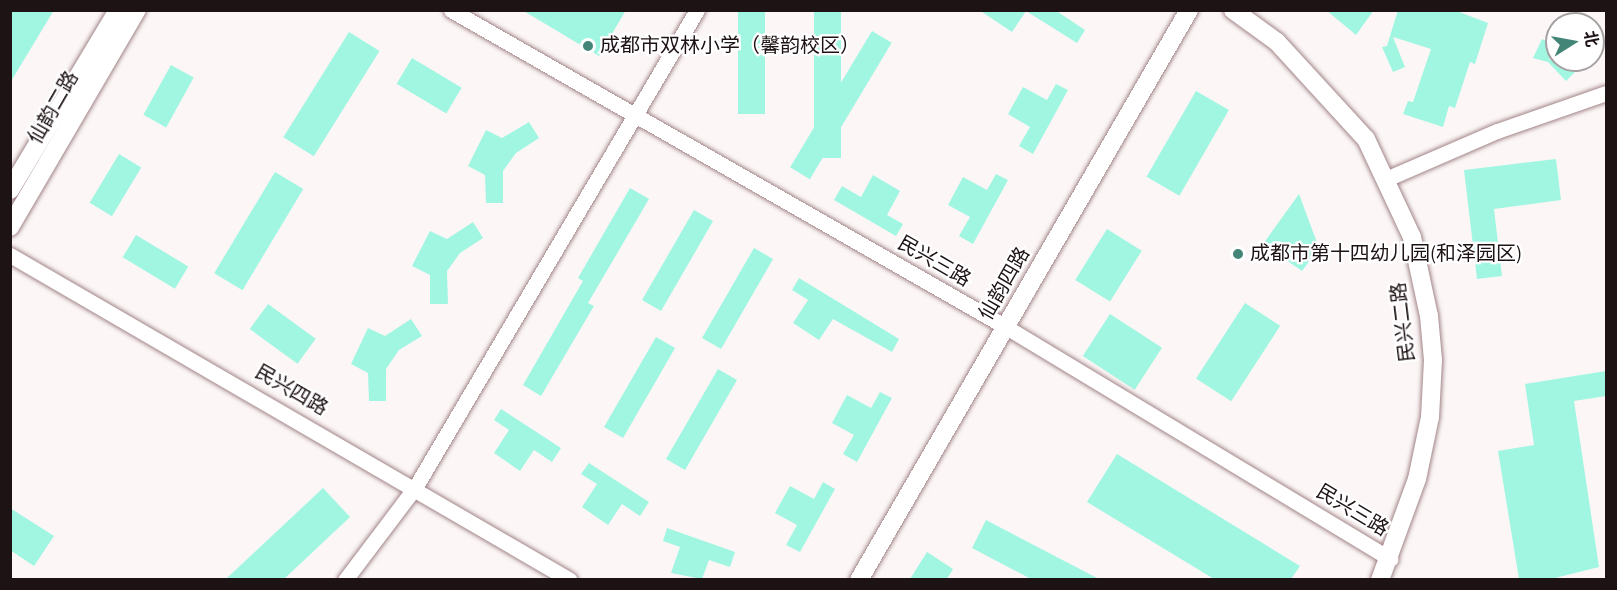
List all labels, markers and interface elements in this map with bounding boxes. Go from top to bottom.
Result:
north arrow [1545,12,1605,72]
text: 北 [1578,29,1603,49]
place label: 成都市双林小学（馨韵校区） [600,34,860,58]
marker: 成都市双林小学（馨韵校区） [581,39,595,53]
street label: 仙韵二路 [24,67,84,149]
street label: 民兴三路 [893,232,975,292]
place label: 成都市第十四幼儿园(和泽园区) [1250,242,1522,266]
street label: 仙韵四路 [975,243,1035,325]
marker: 成都市第十四幼儿园(和泽园区) [1231,247,1245,261]
street label: 民兴二路 [1387,281,1421,363]
street label: 民兴四路 [250,361,332,421]
street label: 民兴三路 [1312,480,1392,542]

